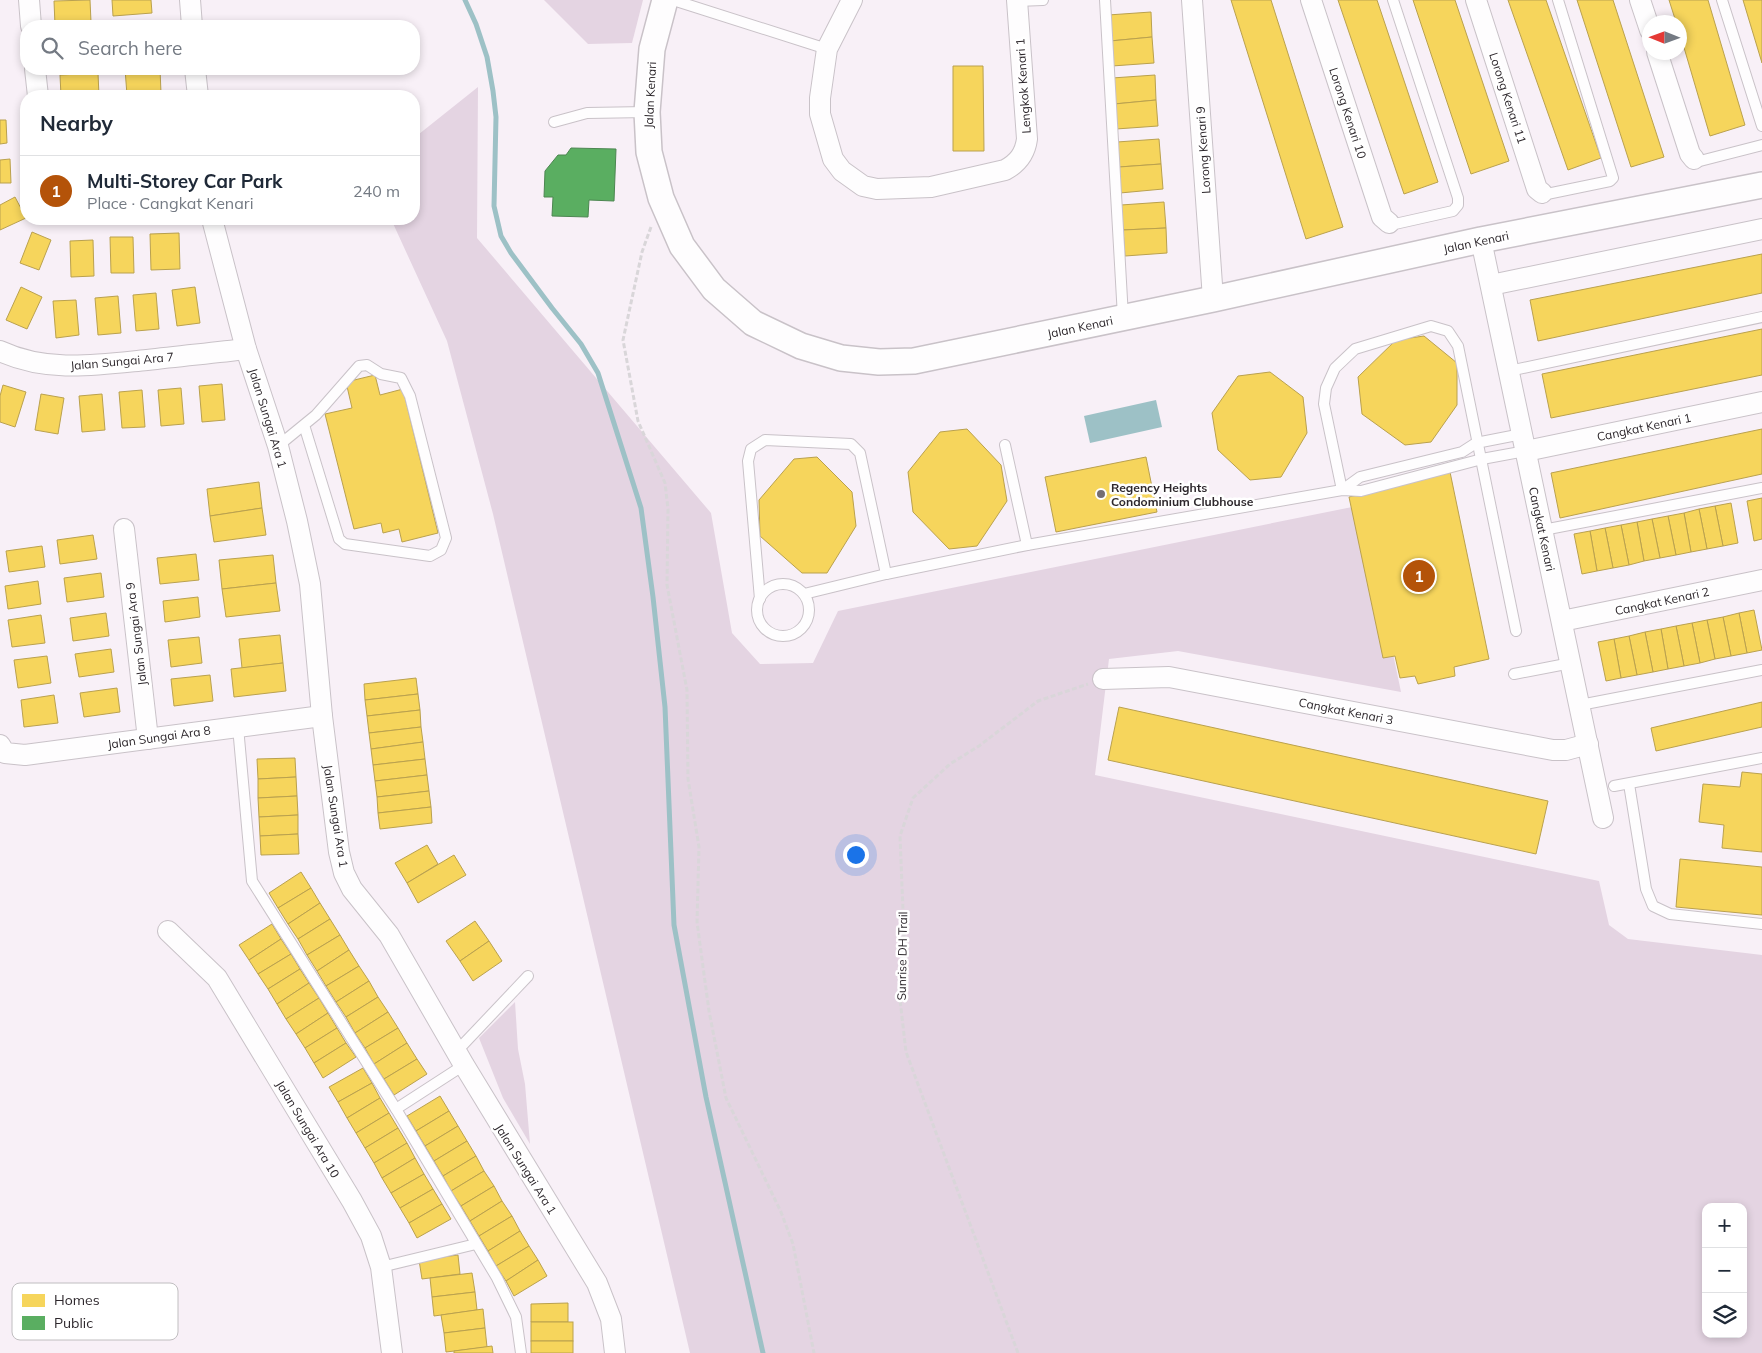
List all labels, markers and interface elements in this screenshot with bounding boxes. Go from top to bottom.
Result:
north arrow [1642,15,1687,60]
search box [20,20,420,75]
icon: search [38,34,66,62]
text: Search here [78,36,182,60]
street label: Lengkok Kenari 1 [1012,38,1034,134]
street label: Lorong Kenari 11 [1486,51,1530,145]
street label: Jalan Kenari [641,61,659,129]
street label: Lorong Kenari 10 [1326,66,1370,160]
street label: Lorong Kenari 9 [1192,106,1214,194]
text: Nearby [40,110,113,136]
text: Multi-Storey Car Park [87,169,283,193]
text: 1 [51,181,61,201]
text: 240 m [353,181,400,201]
text: Place · Cangkat Kenari [87,193,253,213]
street label: Jalan Kenari [1442,228,1510,256]
street label: Jalan Kenari [1046,313,1114,341]
street label: Jalan Sungai Ara 7 [70,349,174,373]
street label: Jalan Sungai Ara 1 [246,366,290,470]
street label: Cangkat Kenari 1 [1596,410,1692,444]
place label: Regency Heights Condominium Clubhouse [1111,480,1254,509]
street label: Cangkat Kenari [1526,486,1558,573]
marker: Regency Heights Condominium Clubhouse [1095,488,1107,500]
pin: 1 [1403,557,1435,595]
street label: Jalan Sungai Ara 9 [122,582,150,686]
street label: Cangkat Kenari 2 [1614,584,1710,618]
street label: Cangkat Kenari 3 [1297,694,1395,728]
street label: Jalan Sungai Ara 8 [107,722,211,752]
street label: Jalan Sungai Ara 1 [320,764,352,868]
your location [843,842,869,868]
street label: Sunrise DH Trail [894,911,910,1001]
street label: Jalan Sungai Ara 10 [273,1078,343,1180]
street label: Jalan Sungai Ara 1 [492,1121,560,1217]
map controls [1702,1203,1747,1338]
button: + [1702,1203,1747,1248]
button: − [1702,1248,1747,1293]
legend [12,1283,178,1340]
text: Homes [54,1291,100,1309]
button: layers [1702,1293,1747,1338]
text: Public [54,1314,93,1332]

